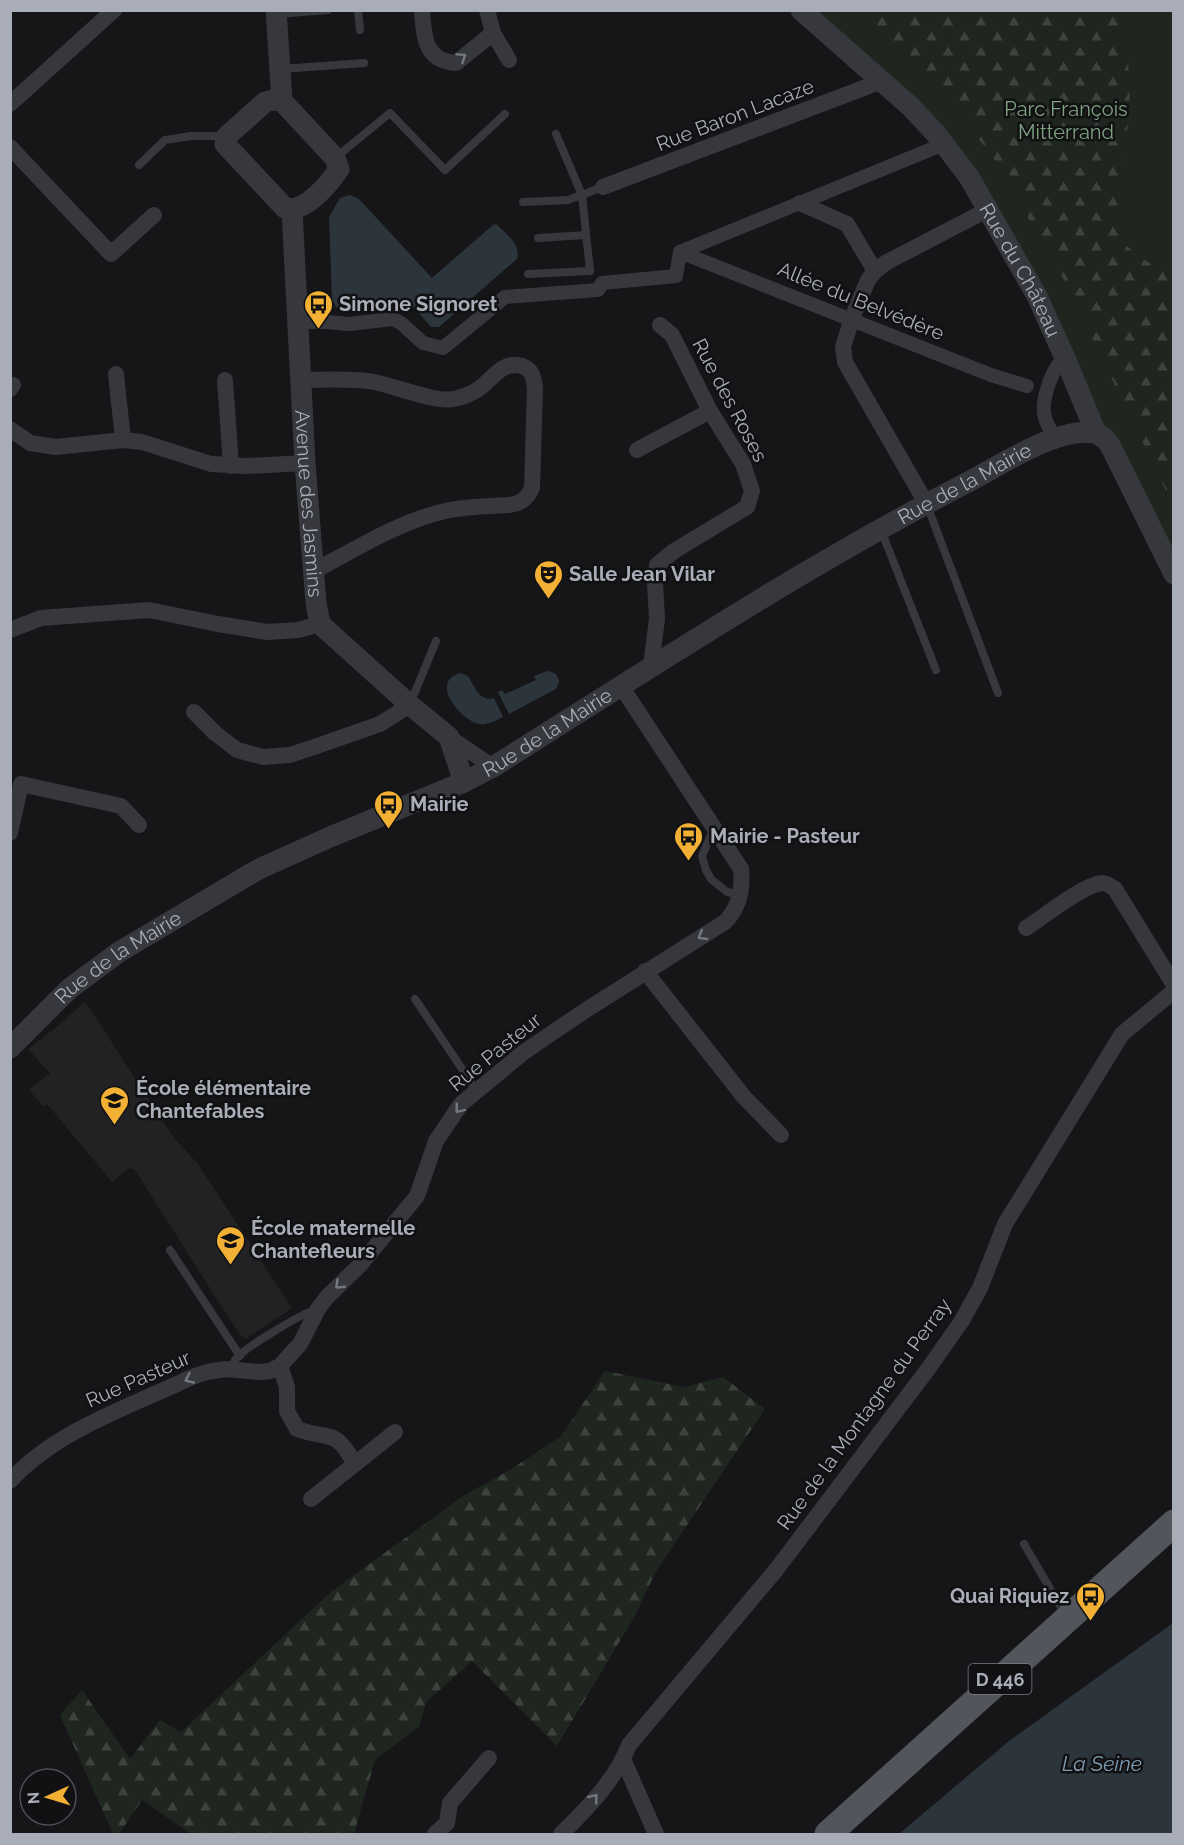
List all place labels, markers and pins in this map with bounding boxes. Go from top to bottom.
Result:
bus stop icon: Simone Signoret [302,288,334,330]
place label: Simone Signoret [339,292,498,316]
theatre icon: Salle Jean Vilar [532,558,564,600]
place label: Salle Jean Vilar [569,562,715,586]
bus stop icon: Mairie [373,788,405,830]
place label: Mairie [410,792,469,816]
bus stop icon: Mairie - Pasteur [673,820,705,862]
place label: Mairie - Pasteur [710,824,860,848]
place label: École élémentaire Chantefables [136,1076,311,1123]
school or university icon: École élémentaire Chantefables [99,1084,131,1126]
place label: École maternelle Chantefleurs [251,1216,415,1263]
school or university icon: École maternelle Chantefleurs [214,1224,246,1266]
bus stop icon: Quai Riquiez [1074,1580,1106,1622]
place label: Quai Riquiez [950,1584,1069,1608]

